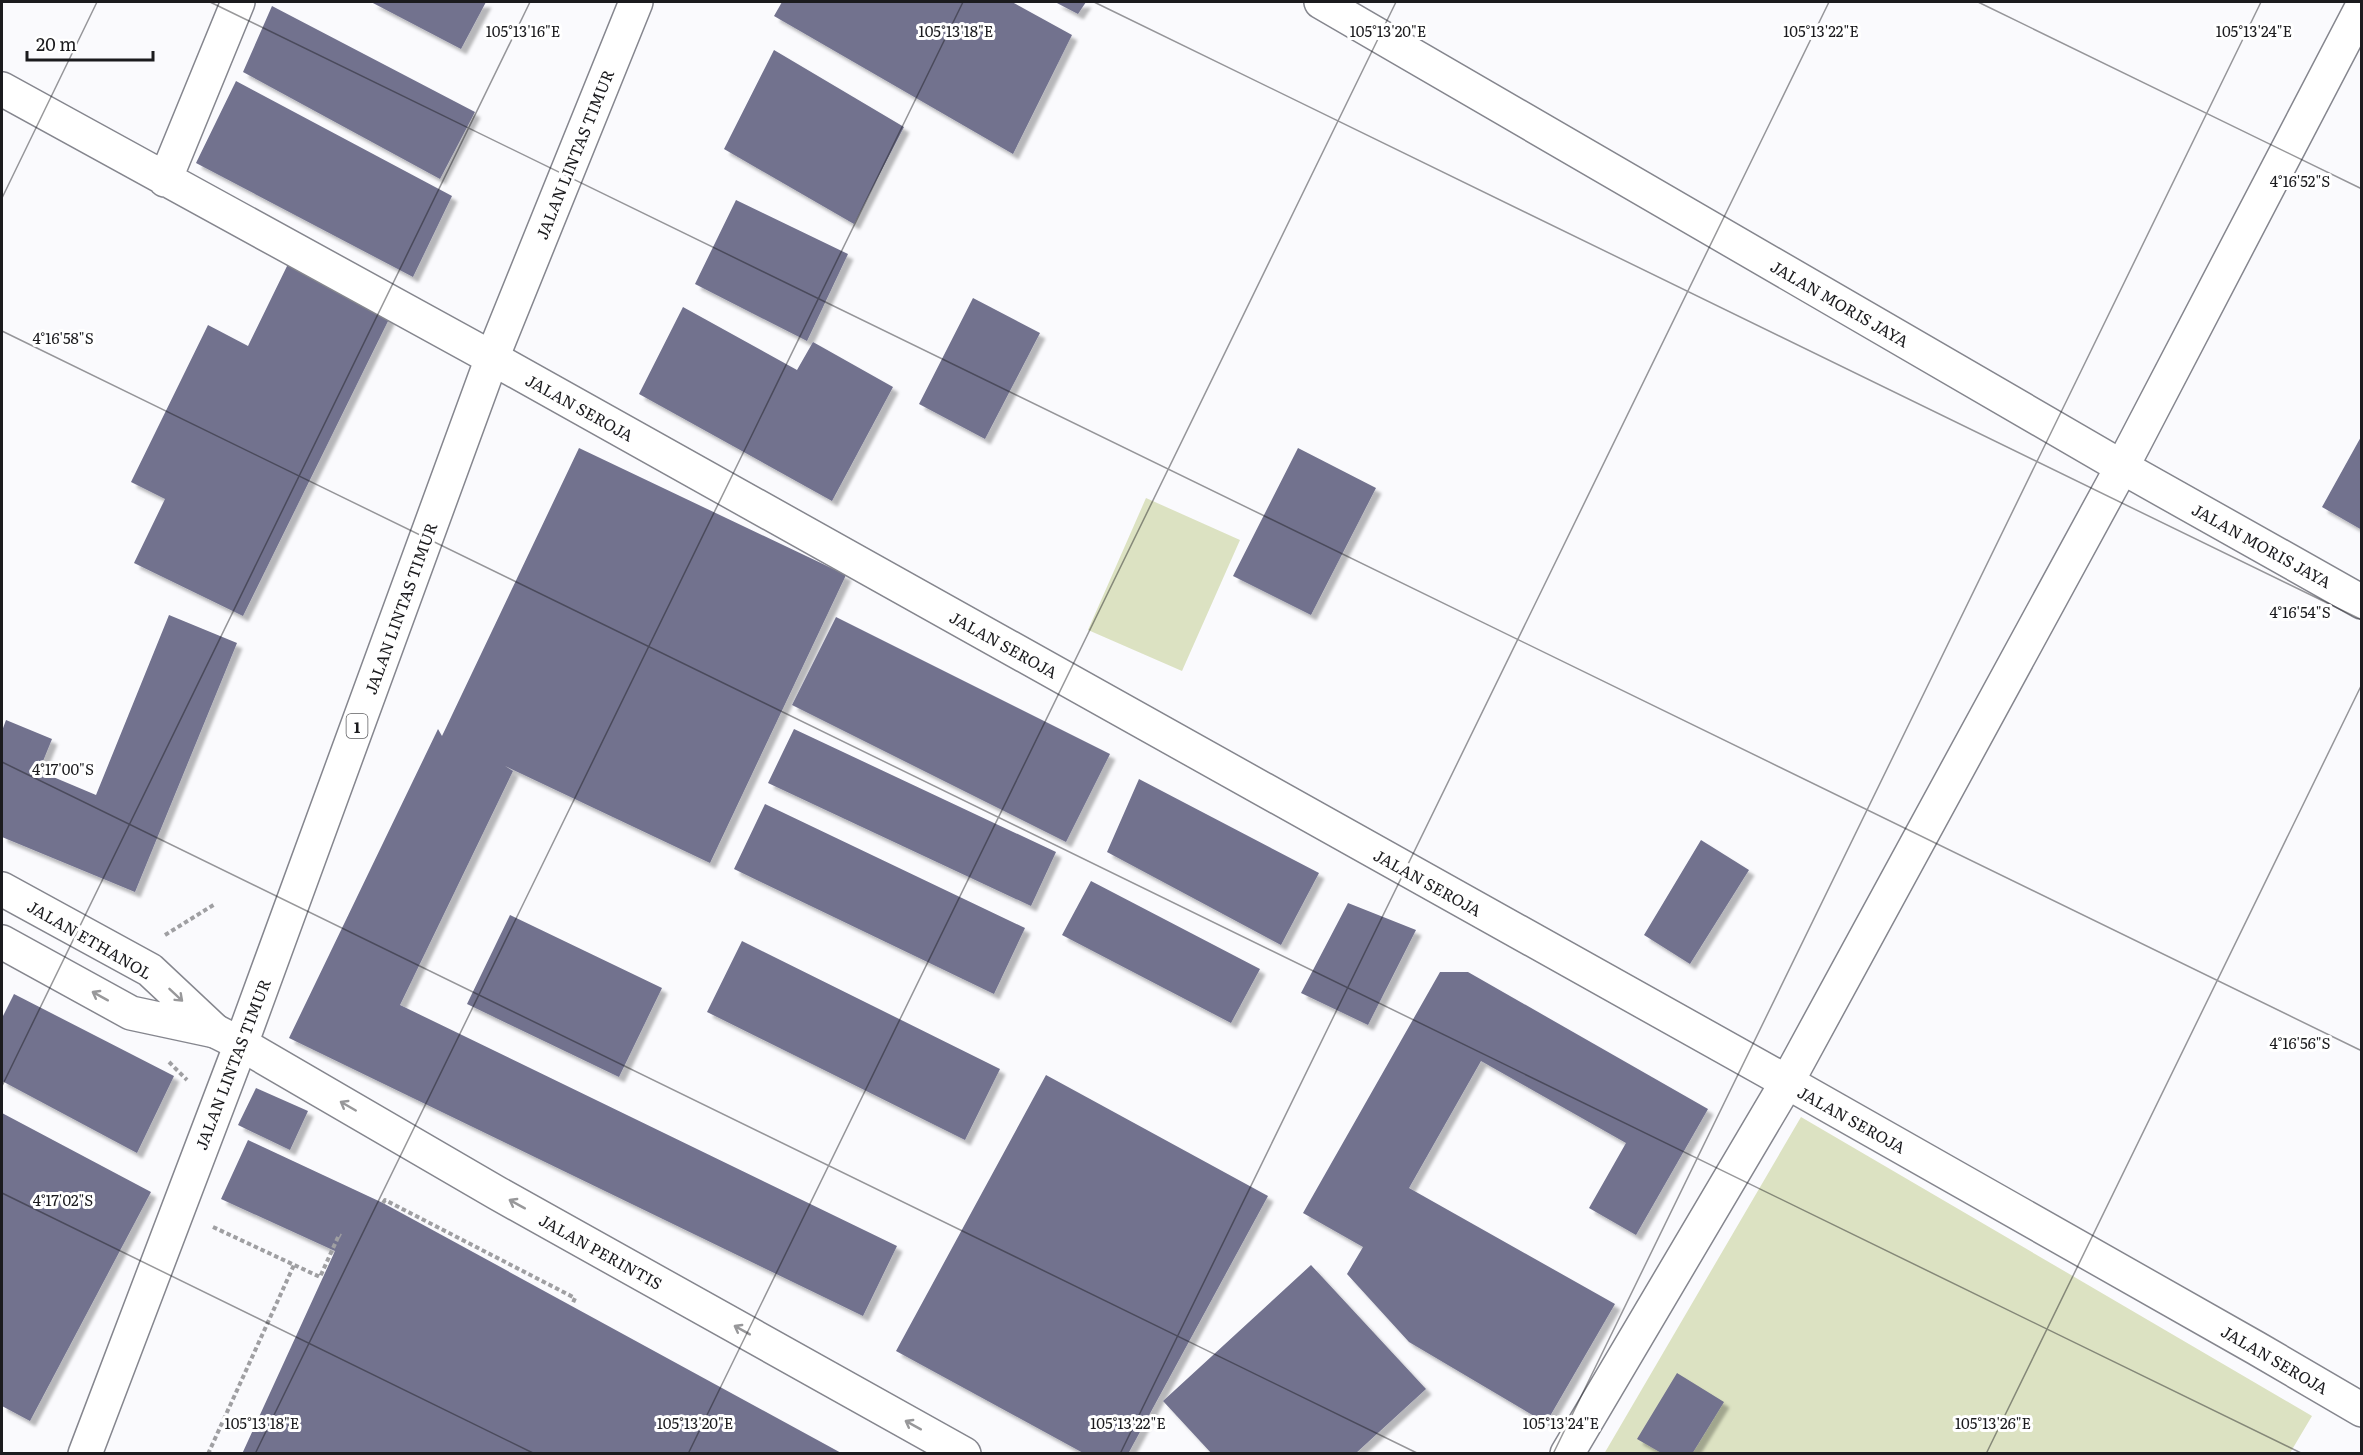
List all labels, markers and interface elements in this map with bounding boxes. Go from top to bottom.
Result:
text: 105°13'16"E [486,19,560,42]
text: 105°13'18"E [919,19,993,42]
text: 105°13'20"E [1350,19,1426,42]
text: 105°13'22"E [1783,19,1859,42]
text: 105°13'24"E [2216,19,2292,42]
scale bar [27,24,153,62]
text: 20 m [36,30,77,57]
street label: JALAN LINTAS TIMUR [529,65,619,243]
text: 4°16'52"S [2270,169,2330,192]
street label: JALAN MORIS JAYA [1766,254,1914,353]
text: 4°16'58"S [32,326,94,349]
street label: JALAN SEROJA [522,367,639,447]
street label: JALAN MORIS JAYA [2188,497,2336,593]
street label: JALAN LINTAS TIMUR [358,518,442,697]
text: 4°16'54"S [2269,600,2331,623]
street label: JALAN SEROJA [946,604,1063,684]
road number: 1 [346,714,368,738]
text: 4°17'00"S [32,757,94,780]
street label: JALAN SEROJA [1370,842,1487,922]
street label: JALAN ETHANOL [23,894,157,984]
street label: JALAN LINTAS TIMUR [188,975,276,1153]
one-way arrow [169,988,184,1002]
one-way arrow [92,990,109,1002]
text: 4°16'56"S [2269,1031,2331,1054]
street label: JALAN SEROJA [1794,1079,1911,1159]
one-way arrow [340,1100,357,1112]
text: 4°17'02"S [33,1188,93,1211]
one-way arrow [509,1198,526,1210]
street label: JALAN PERINTIS [535,1207,667,1295]
street label: JALAN SEROJA [2217,1319,2333,1400]
one-way arrow [734,1324,752,1335]
text: 105°13'18"E [225,1411,299,1434]
text: 105°13'20"E [657,1411,733,1434]
text: 105°13'22"E [1090,1411,1166,1434]
text: 105°13'24"E [1523,1411,1599,1434]
text: 105°13'26"E [1955,1411,2031,1434]
one-way arrow [905,1419,922,1431]

